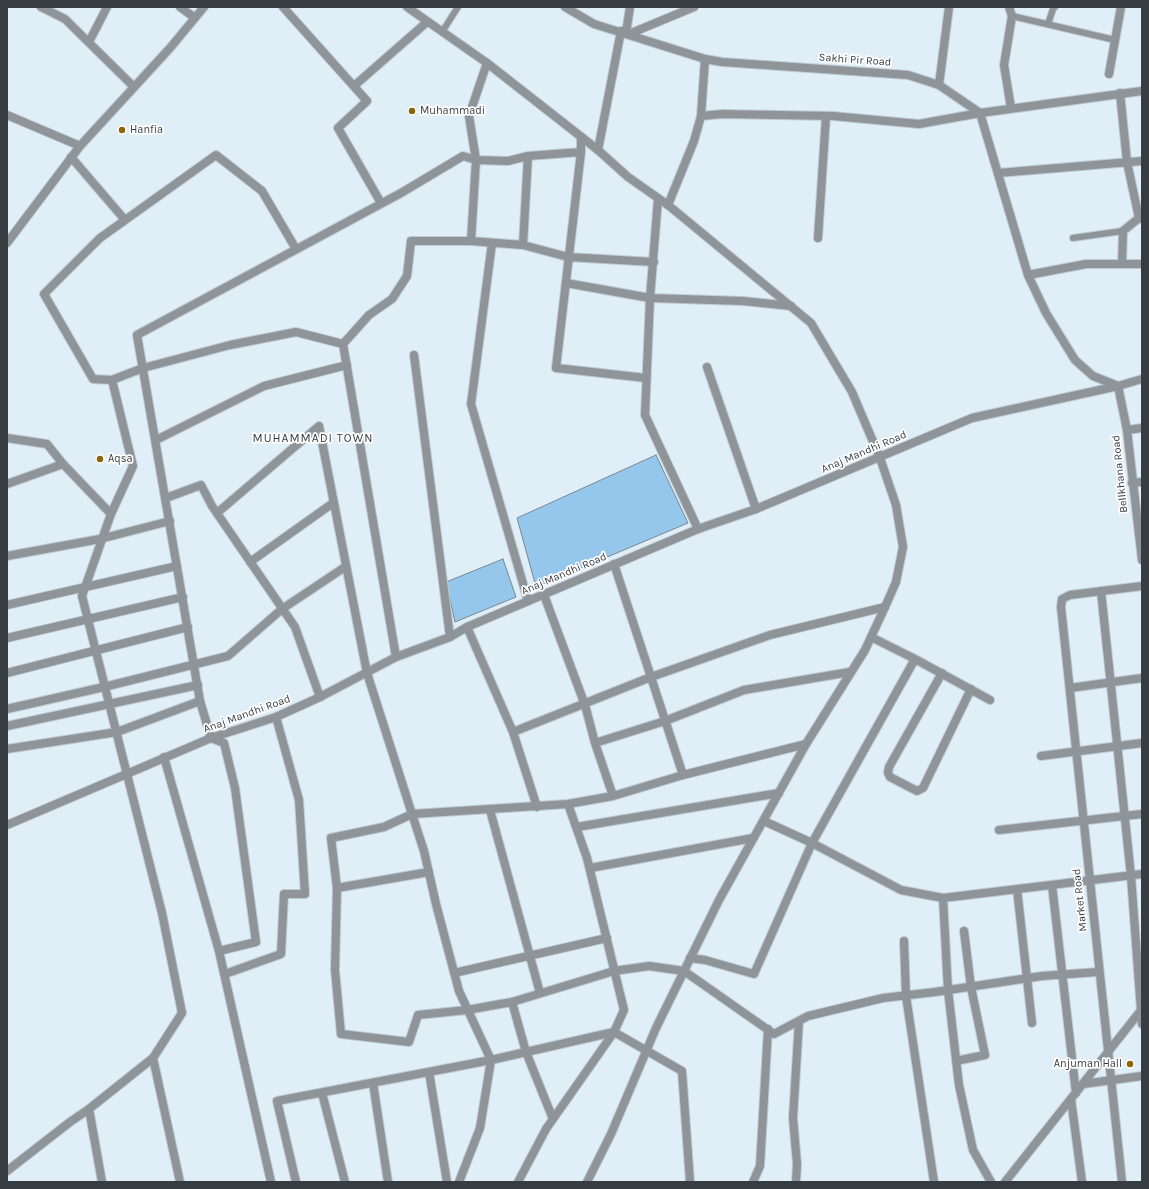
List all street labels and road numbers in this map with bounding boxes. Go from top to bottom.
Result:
street label: Sakhi Pir Road [818,51,892,69]
street label: Anaj Mandhi Road [819,428,909,476]
street label: Bellkhana Road [1109,434,1131,514]
street label: Anaj Mandhi Road [519,550,609,598]
street label: Anaj Mandhi Road [202,692,292,736]
street label: Market Road [1070,868,1090,932]

